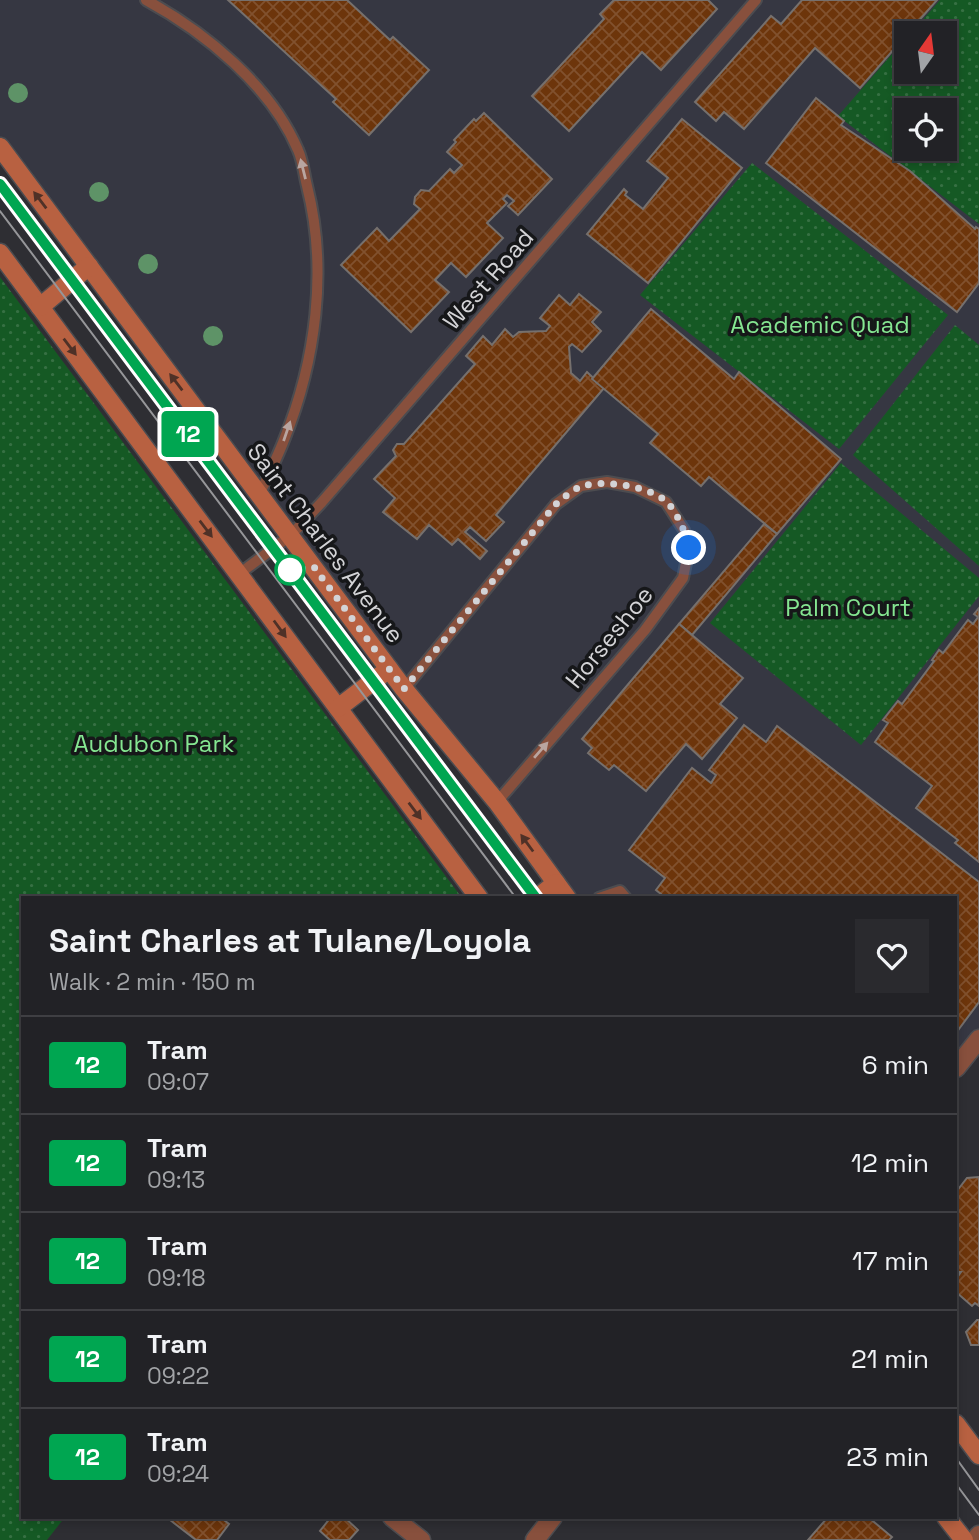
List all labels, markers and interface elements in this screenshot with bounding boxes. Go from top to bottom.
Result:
north arrow [894,21,957,84]
map controls [894,21,957,161]
button: locate [894,98,957,161]
one-way arrow [297,157,308,179]
one-way arrow [33,191,47,209]
street label: West Road [436,222,540,336]
park label: Academic Quad [730,309,910,340]
one-way arrow [63,338,77,356]
one-way arrow [169,373,183,391]
line badge: 12 [156,411,220,457]
text: 12 [175,418,201,449]
one-way arrow [282,420,293,441]
street label: Saint Charles Avenue [241,437,411,649]
one-way arrow [199,520,213,539]
your location [671,530,706,565]
unlabelled marker [275,555,305,585]
street label: Horseshoe [558,580,660,694]
park label: Palm Court [785,592,911,623]
one-way arrow [272,620,286,638]
park label: Audubon Park [73,728,235,759]
one-way arrow [533,742,548,759]
one-way arrow [408,802,423,820]
one-way arrow [520,834,534,852]
button: heart [855,919,929,993]
text: Saint Charles at Tulane/Loyola [49,920,531,962]
text: Walk · 2 min · 150 m [49,967,256,997]
text: Tram [147,1033,208,1067]
text: 6 min [862,1048,929,1082]
text: 12 [75,1049,100,1080]
text: 09:07 [147,1067,209,1097]
text: Tram [147,1131,208,1165]
text: 12 min [851,1146,929,1180]
text: 12 [75,1147,100,1178]
text: 09:13 [147,1165,205,1195]
text: Tram [147,1229,208,1263]
text: 17 min [852,1244,929,1278]
text: 12 [75,1245,100,1276]
text: 09:18 [147,1263,206,1293]
text: Tram [147,1327,208,1361]
text: 21 min [851,1342,929,1376]
text: 12 [75,1343,100,1374]
text: 09:22 [147,1361,209,1391]
text: Tram [147,1425,208,1459]
text: 23 min [846,1440,929,1474]
text: 12 [75,1441,100,1472]
text: 09:24 [147,1459,209,1489]

